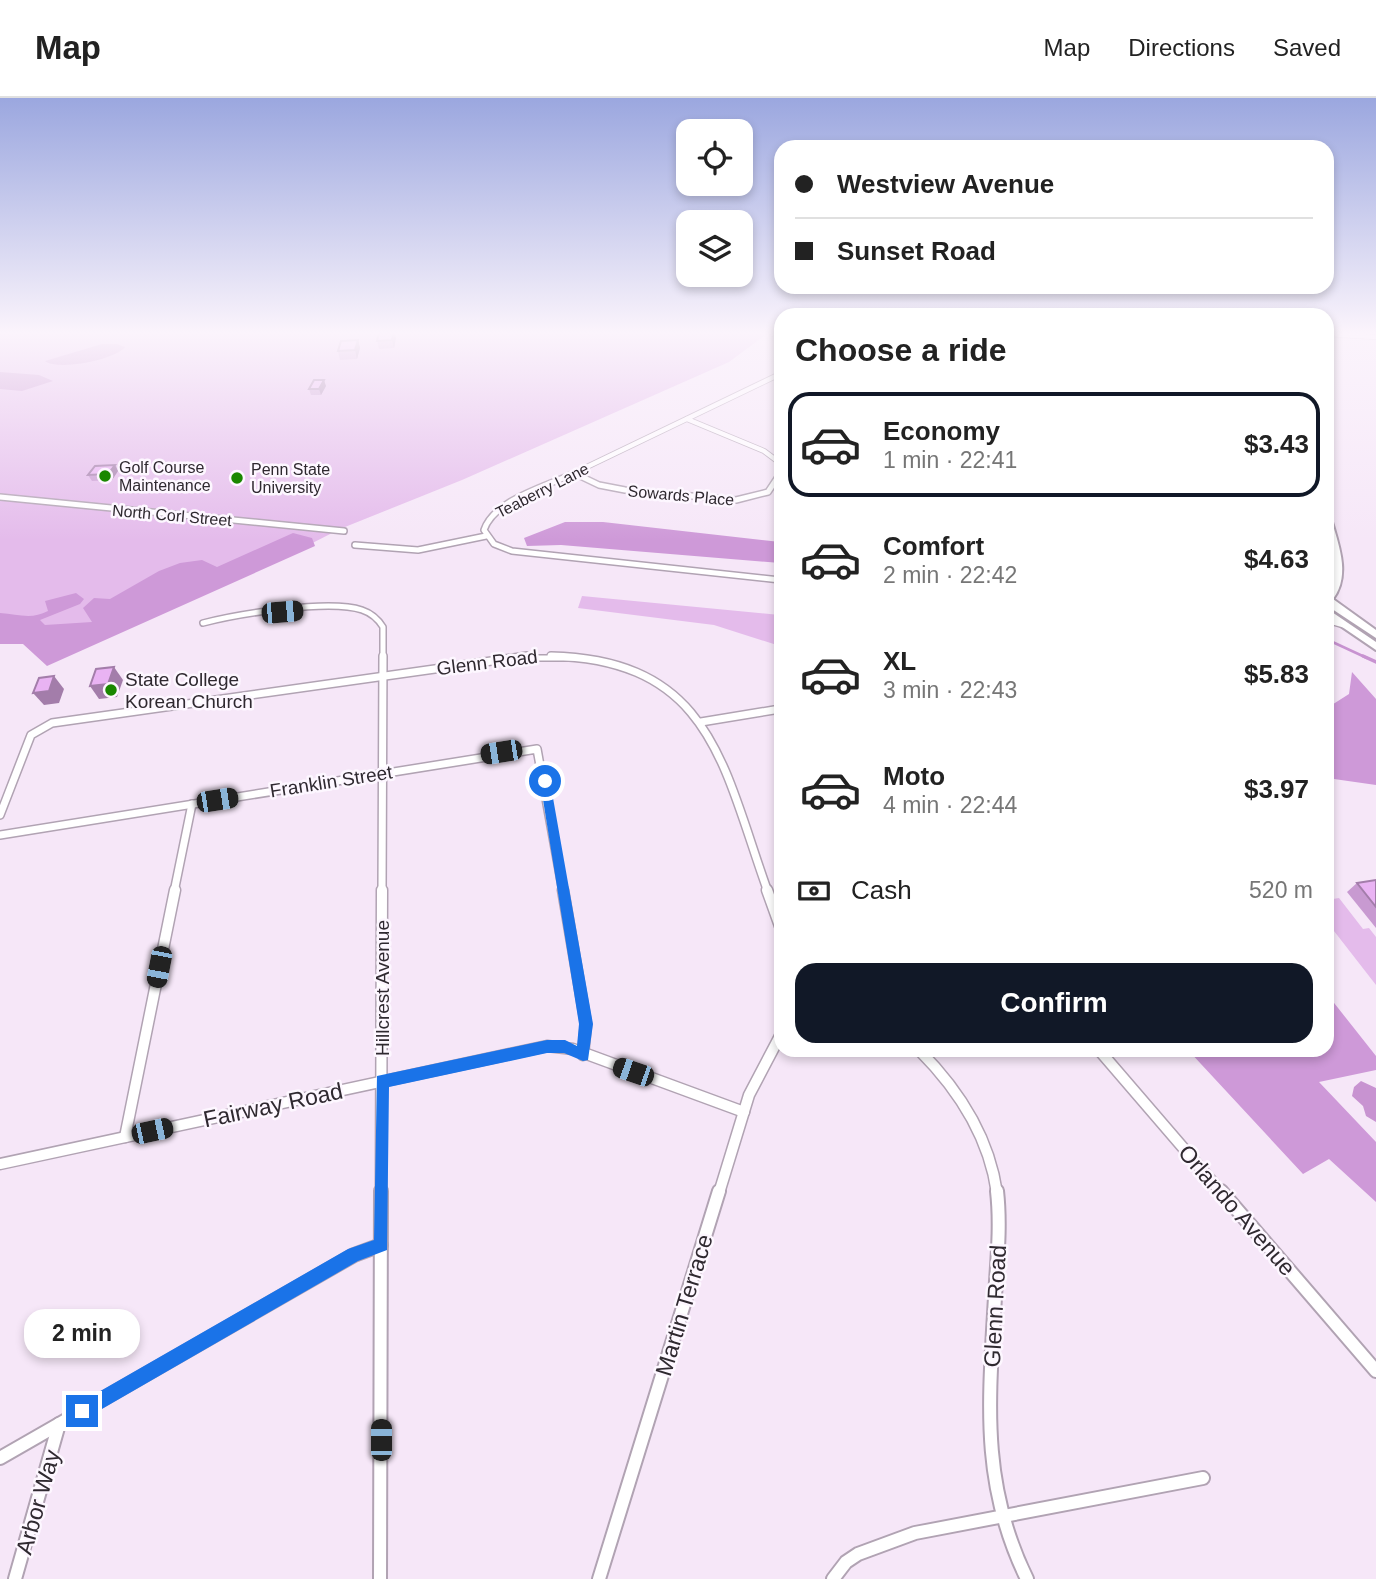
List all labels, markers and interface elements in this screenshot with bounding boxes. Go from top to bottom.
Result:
text: Map [35,29,101,66]
text: Map [1044,34,1090,61]
text: Directions [1128,34,1235,61]
text: Saved [1273,34,1341,61]
map controls [676,119,753,287]
button: locate [676,119,753,196]
text: Westview Avenue [837,169,1054,199]
button: layers [676,210,753,287]
text: Sunset Road [837,236,996,266]
text: Choose a ride [795,332,1007,368]
icon: car [799,413,862,476]
text: Economy [883,416,1000,446]
text: $3.43 [1244,429,1309,459]
text: 1 min · 22:41 [883,447,1017,473]
place label: Golf Course Maintenance [119,459,211,494]
street label: Teaberry Lane [493,460,592,521]
place label: Penn State University [251,461,330,496]
marker: Golf Course Maintenance [97,468,113,484]
marker: Penn State University [229,470,245,486]
street label: Sowards Place [627,482,735,509]
street label: North Corl Street [111,502,233,529]
icon: car [799,528,862,591]
text: Comfort [883,531,984,561]
text: $4.63 [1244,544,1309,574]
text: 2 min · 22:42 [883,562,1017,588]
car [261,600,304,624]
icon: car [799,643,862,706]
street label: Glenn Road [435,646,539,679]
text: XL [883,646,916,676]
text: $5.83 [1244,659,1309,689]
place label: State College Korean Church [125,669,253,712]
text: 3 min · 22:43 [883,677,1017,703]
marker: State College Korean Church [103,682,119,698]
car [479,738,524,766]
icon: car [799,758,862,821]
street label: Franklin Street [268,761,394,802]
text: Moto [883,761,945,791]
route start [529,765,561,797]
text: $3.97 [1244,774,1309,804]
car [195,786,240,814]
text: 4 min · 22:44 [883,792,1017,818]
icon: cash [795,872,833,910]
text: Cash [851,875,912,905]
text: 520 m [1249,877,1313,903]
street label: Hillcrest Avenue [372,920,393,1056]
car [145,944,174,990]
button: Confirm [795,963,1313,1043]
car [610,1055,657,1089]
street label: Fairway Road [201,1078,345,1132]
car [130,1116,175,1146]
street label: Orlando Avenue [1173,1139,1301,1281]
street label: Martin Terrace [650,1231,718,1379]
street label: Glenn Road [979,1244,1011,1368]
callout: 2 min [24,1310,140,1358]
text: 2 min [52,1320,112,1346]
route end [66,1395,98,1427]
car [371,1419,392,1461]
street label: Arbor Way [11,1446,65,1557]

